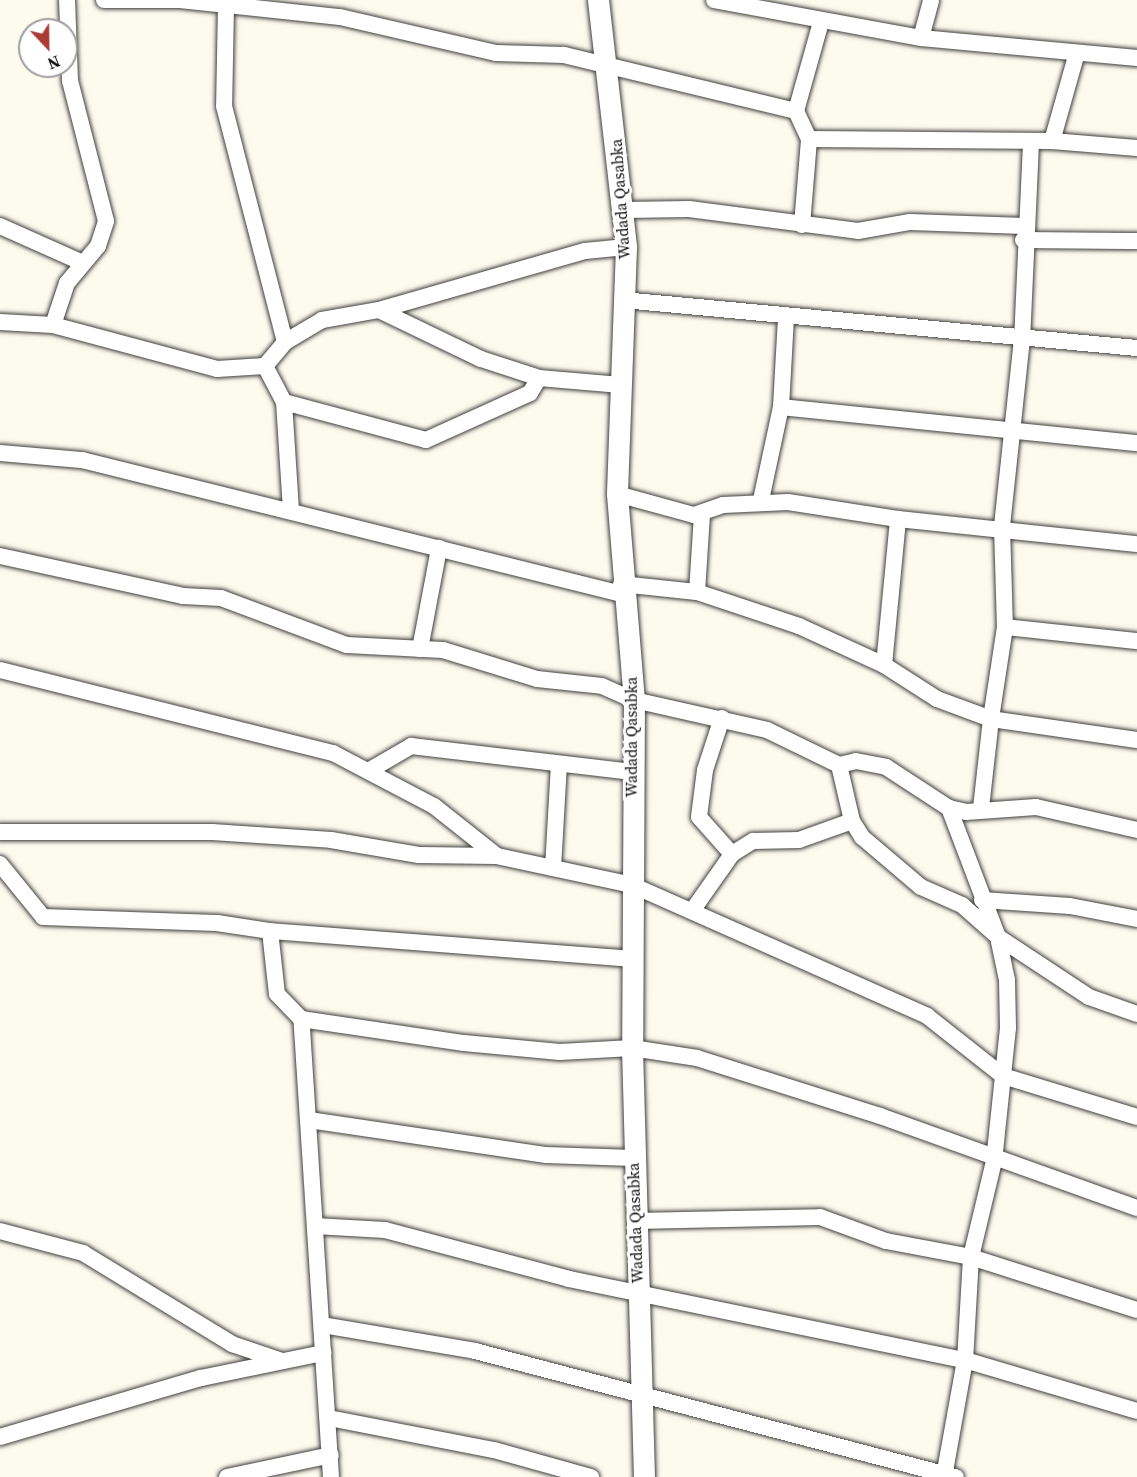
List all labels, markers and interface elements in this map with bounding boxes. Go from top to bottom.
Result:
north arrow [18,18,78,78]
text: N [44,50,64,75]
street label: Wadada Qasabka [606,138,634,260]
street label: Wadada Qasabka [621,677,641,797]
street label: Wadada Qasabka [623,1162,647,1284]

